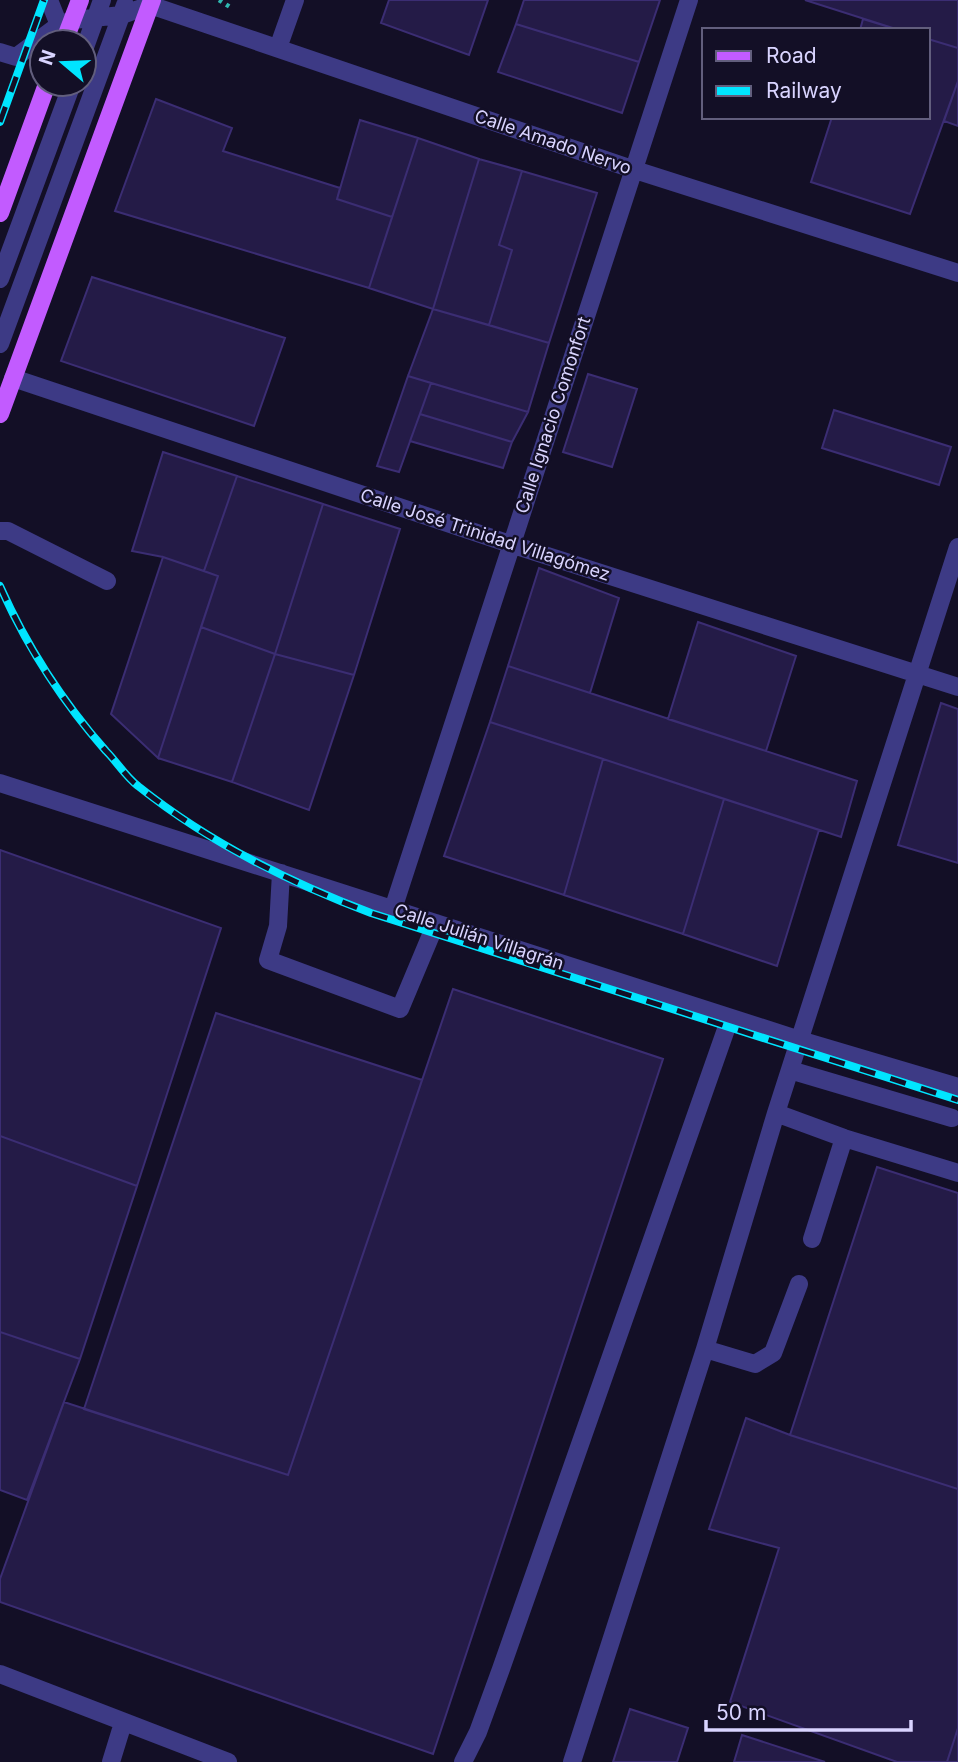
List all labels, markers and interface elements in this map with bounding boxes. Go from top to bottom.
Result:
north arrow [28,28,98,98]
legend [702,28,930,119]
text: Road [766,43,817,68]
text: N [34,47,61,68]
text: Railway [766,78,842,103]
street label: Calle Amado Nervo [472,105,634,178]
street label: Calle Ignacio Comonfort [511,314,594,516]
street label: Calle José Trinidad Villagómez [358,484,613,585]
street label: Calle Julián Villagrán [392,899,567,974]
scale bar [706,1688,911,1732]
text: 50 m [716,1700,766,1725]

